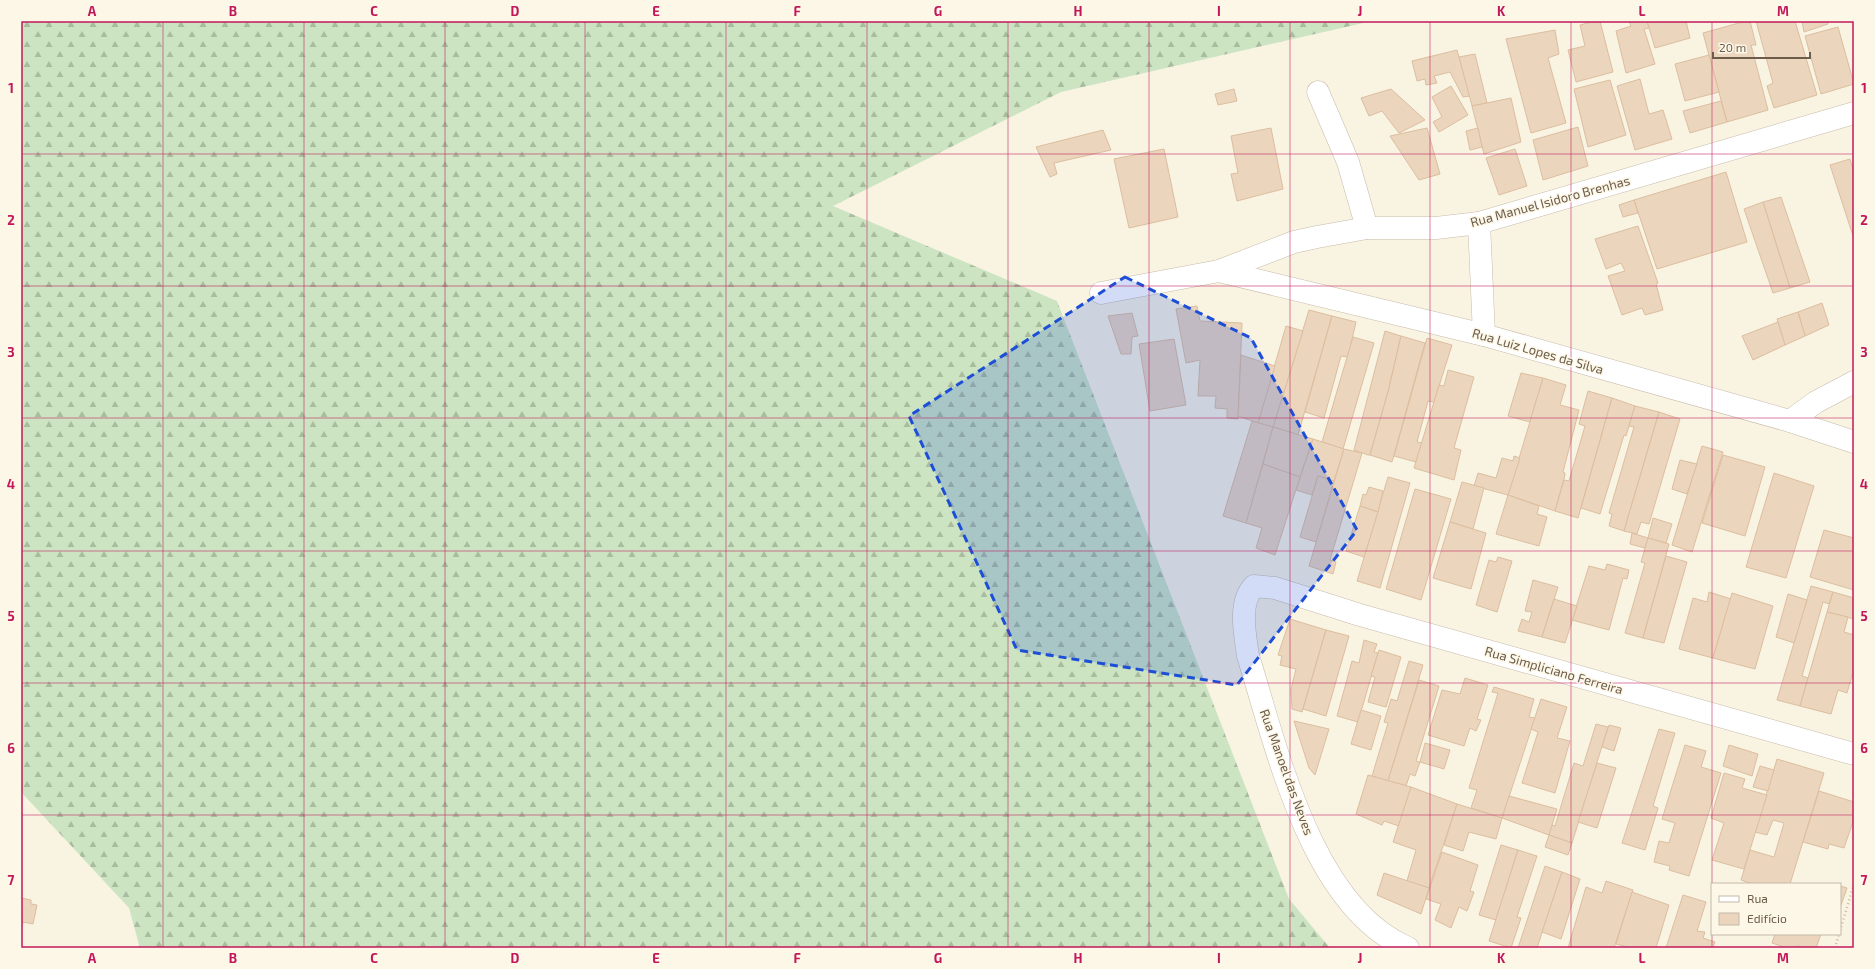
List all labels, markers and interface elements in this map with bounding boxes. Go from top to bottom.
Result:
text: A [88,3,97,19]
text: B [229,3,237,19]
text: C [370,3,378,19]
text: D [511,3,520,19]
text: E [652,3,660,19]
text: F [793,3,801,19]
text: G [934,3,942,19]
text: H [1074,3,1083,19]
text: I [1217,3,1221,19]
text: J [1358,3,1362,19]
text: K [1497,3,1506,19]
text: L [1639,3,1646,19]
text: M [1777,3,1789,19]
scale bar [1713,34,1810,60]
text: 20 m [1719,40,1746,54]
text: 1 [8,80,14,96]
text: 1 [1861,80,1867,96]
street label: Rua Manuel Isidoro Brenhas [1468,172,1632,230]
text: 2 [7,212,15,228]
text: 2 [1860,212,1868,228]
street label: Rua Luiz Lopes da Silva [1470,325,1606,377]
text: 3 [7,344,15,360]
text: 3 [1860,344,1868,360]
text: 4 [7,476,15,492]
text: 4 [1860,476,1868,492]
text: 5 [7,608,15,624]
text: 5 [1860,608,1868,624]
street label: Rua Simpliciano Ferreira [1483,643,1625,697]
street label: Rua Manoel das Neves [1257,707,1317,837]
text: 6 [7,740,15,756]
text: 6 [1860,740,1868,756]
text: 7 [8,872,15,888]
text: 7 [1861,872,1868,888]
legend [1711,883,1841,935]
text: Rua [1747,891,1768,905]
text: Edifício [1747,911,1787,925]
text: A [88,950,97,966]
text: B [229,950,237,966]
text: C [370,950,378,966]
text: D [511,950,520,966]
text: E [652,950,660,966]
text: F [793,950,801,966]
text: G [934,950,942,966]
text: H [1074,950,1083,966]
text: I [1217,950,1221,966]
text: J [1358,950,1362,966]
text: K [1497,950,1506,966]
text: L [1639,950,1646,966]
text: M [1777,950,1789,966]

